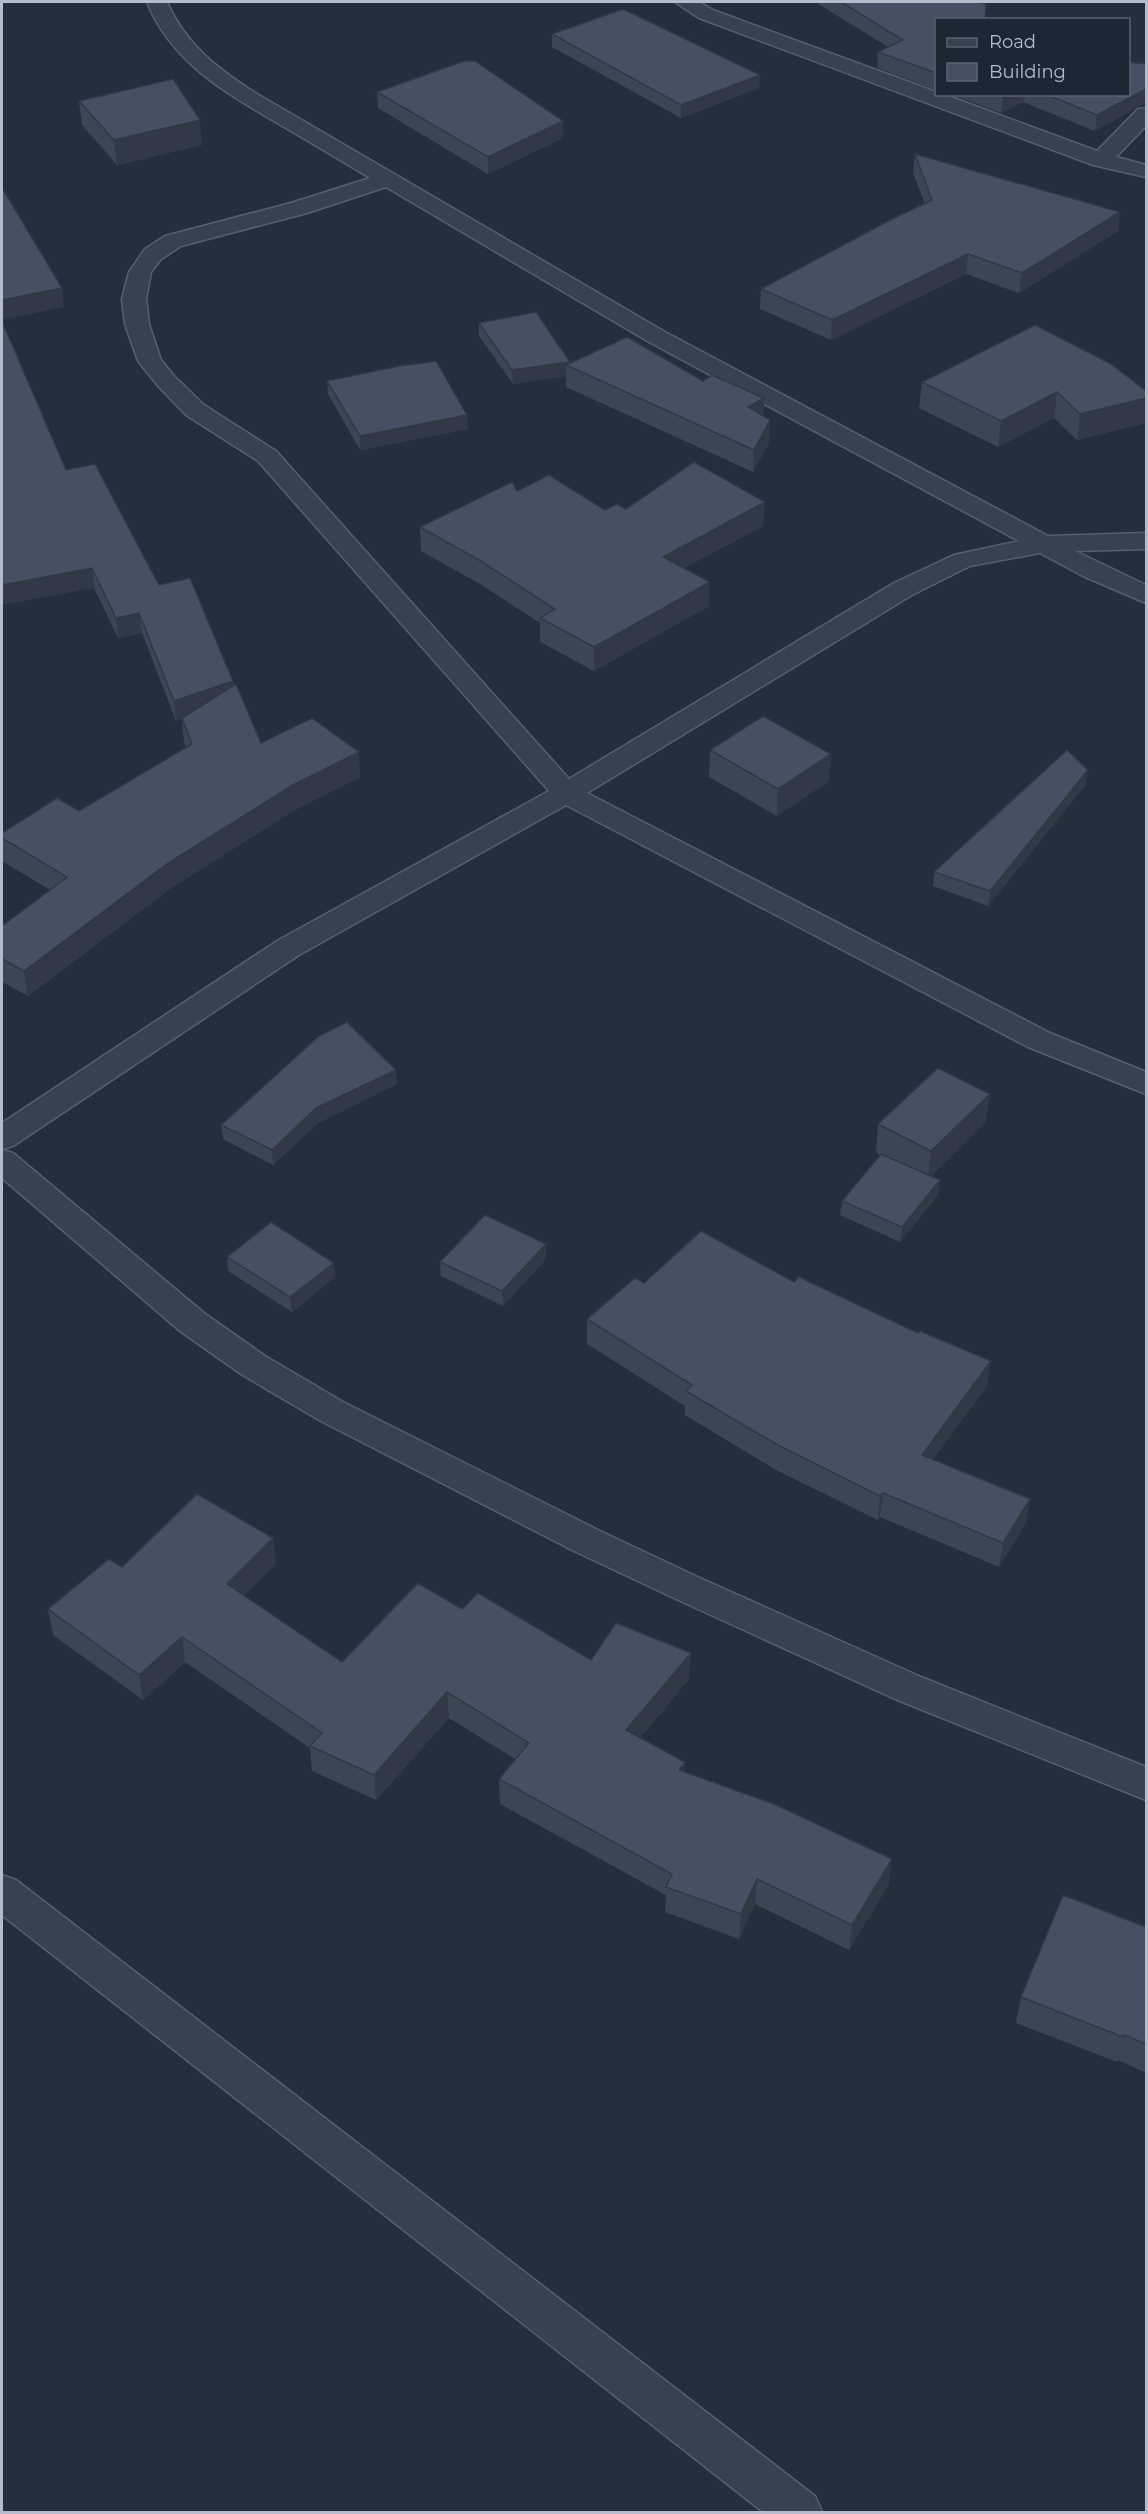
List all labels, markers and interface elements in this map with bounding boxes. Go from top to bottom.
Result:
legend [935,18,1130,96]
text: Road [989,31,1036,53]
text: Building [989,61,1066,83]

